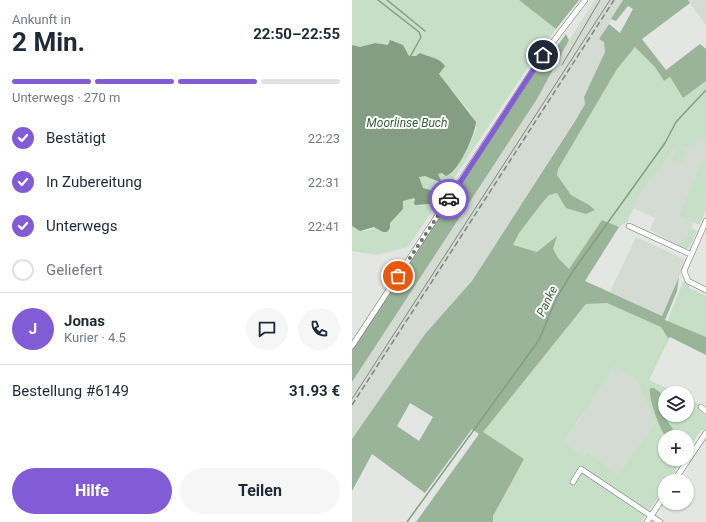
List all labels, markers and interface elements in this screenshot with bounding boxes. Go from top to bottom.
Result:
text: Ankunft in [12,12,71,27]
text: 22:50–22:55 [253,25,340,43]
text: 2 Min. [12,27,85,57]
pin [526,38,560,72]
icon: home [532,44,554,66]
text: Unterwegs · 270 m [12,90,120,105]
water label: Moorlinse Buch [367,116,447,130]
icon: check [12,127,34,149]
text: Bestätigt [46,129,106,147]
text: 22:23 [308,131,340,146]
icon: check [12,171,34,193]
text: In Zubereitung [46,173,142,191]
text: 22:31 [308,175,340,190]
courier [429,179,469,219]
icon: car [438,188,460,210]
icon: check [12,215,34,237]
text: Unterwegs [46,217,117,235]
text: 22:41 [308,219,340,234]
pin [381,259,415,293]
text: Geliefert [46,261,103,279]
icon: bag [387,265,409,287]
water label: Panke [534,284,560,318]
button: chat [246,308,288,350]
button: phone [298,308,340,350]
text: Jonas [64,312,105,330]
text: J [29,320,37,338]
text: Kurier · 4.5 [64,330,126,345]
text: Bestellung #6149 [12,382,129,400]
text: 31.93 € [289,382,340,400]
map controls [658,386,694,510]
button: layers [658,386,694,422]
button: + [658,430,694,466]
button: Hilfe [12,468,172,514]
button: Teilen [180,468,340,514]
button: − [658,474,694,510]

